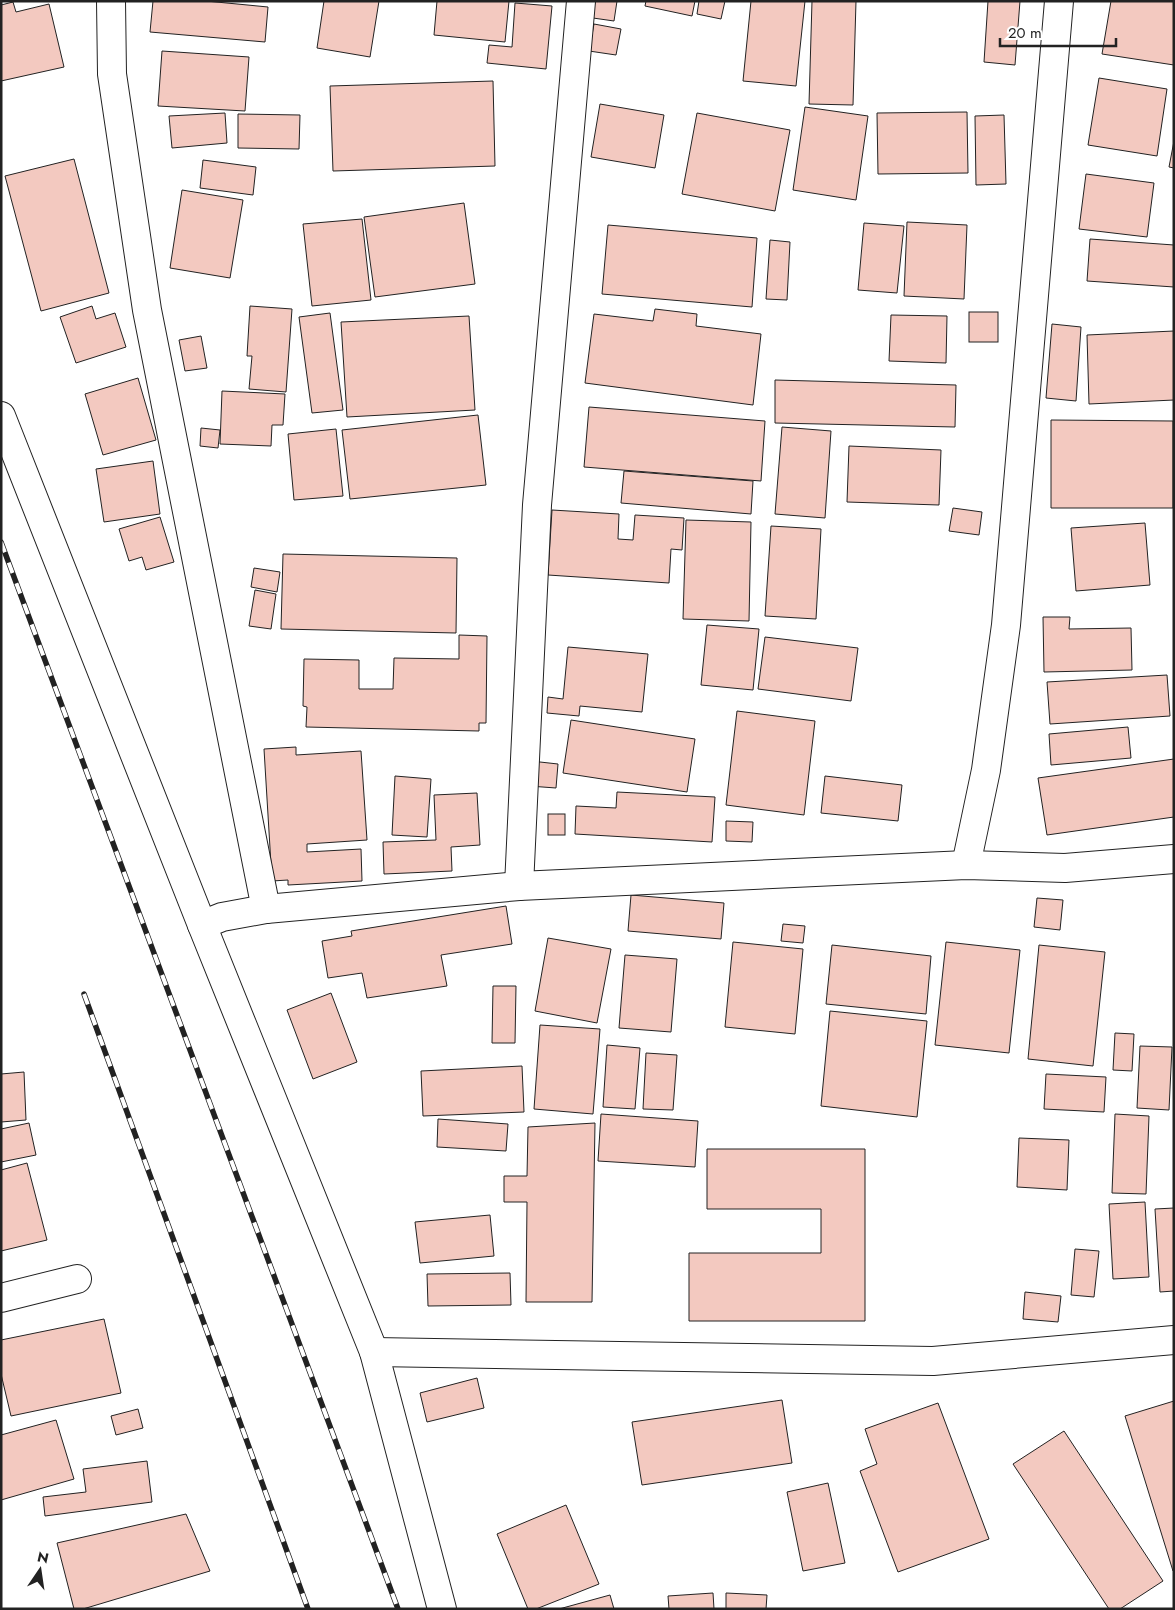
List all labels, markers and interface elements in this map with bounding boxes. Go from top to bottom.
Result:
scale bar [1000,15,1116,47]
text: 20 m [1008,22,1042,44]
north arrow [15,1545,65,1595]
text: N [35,1546,51,1568]

